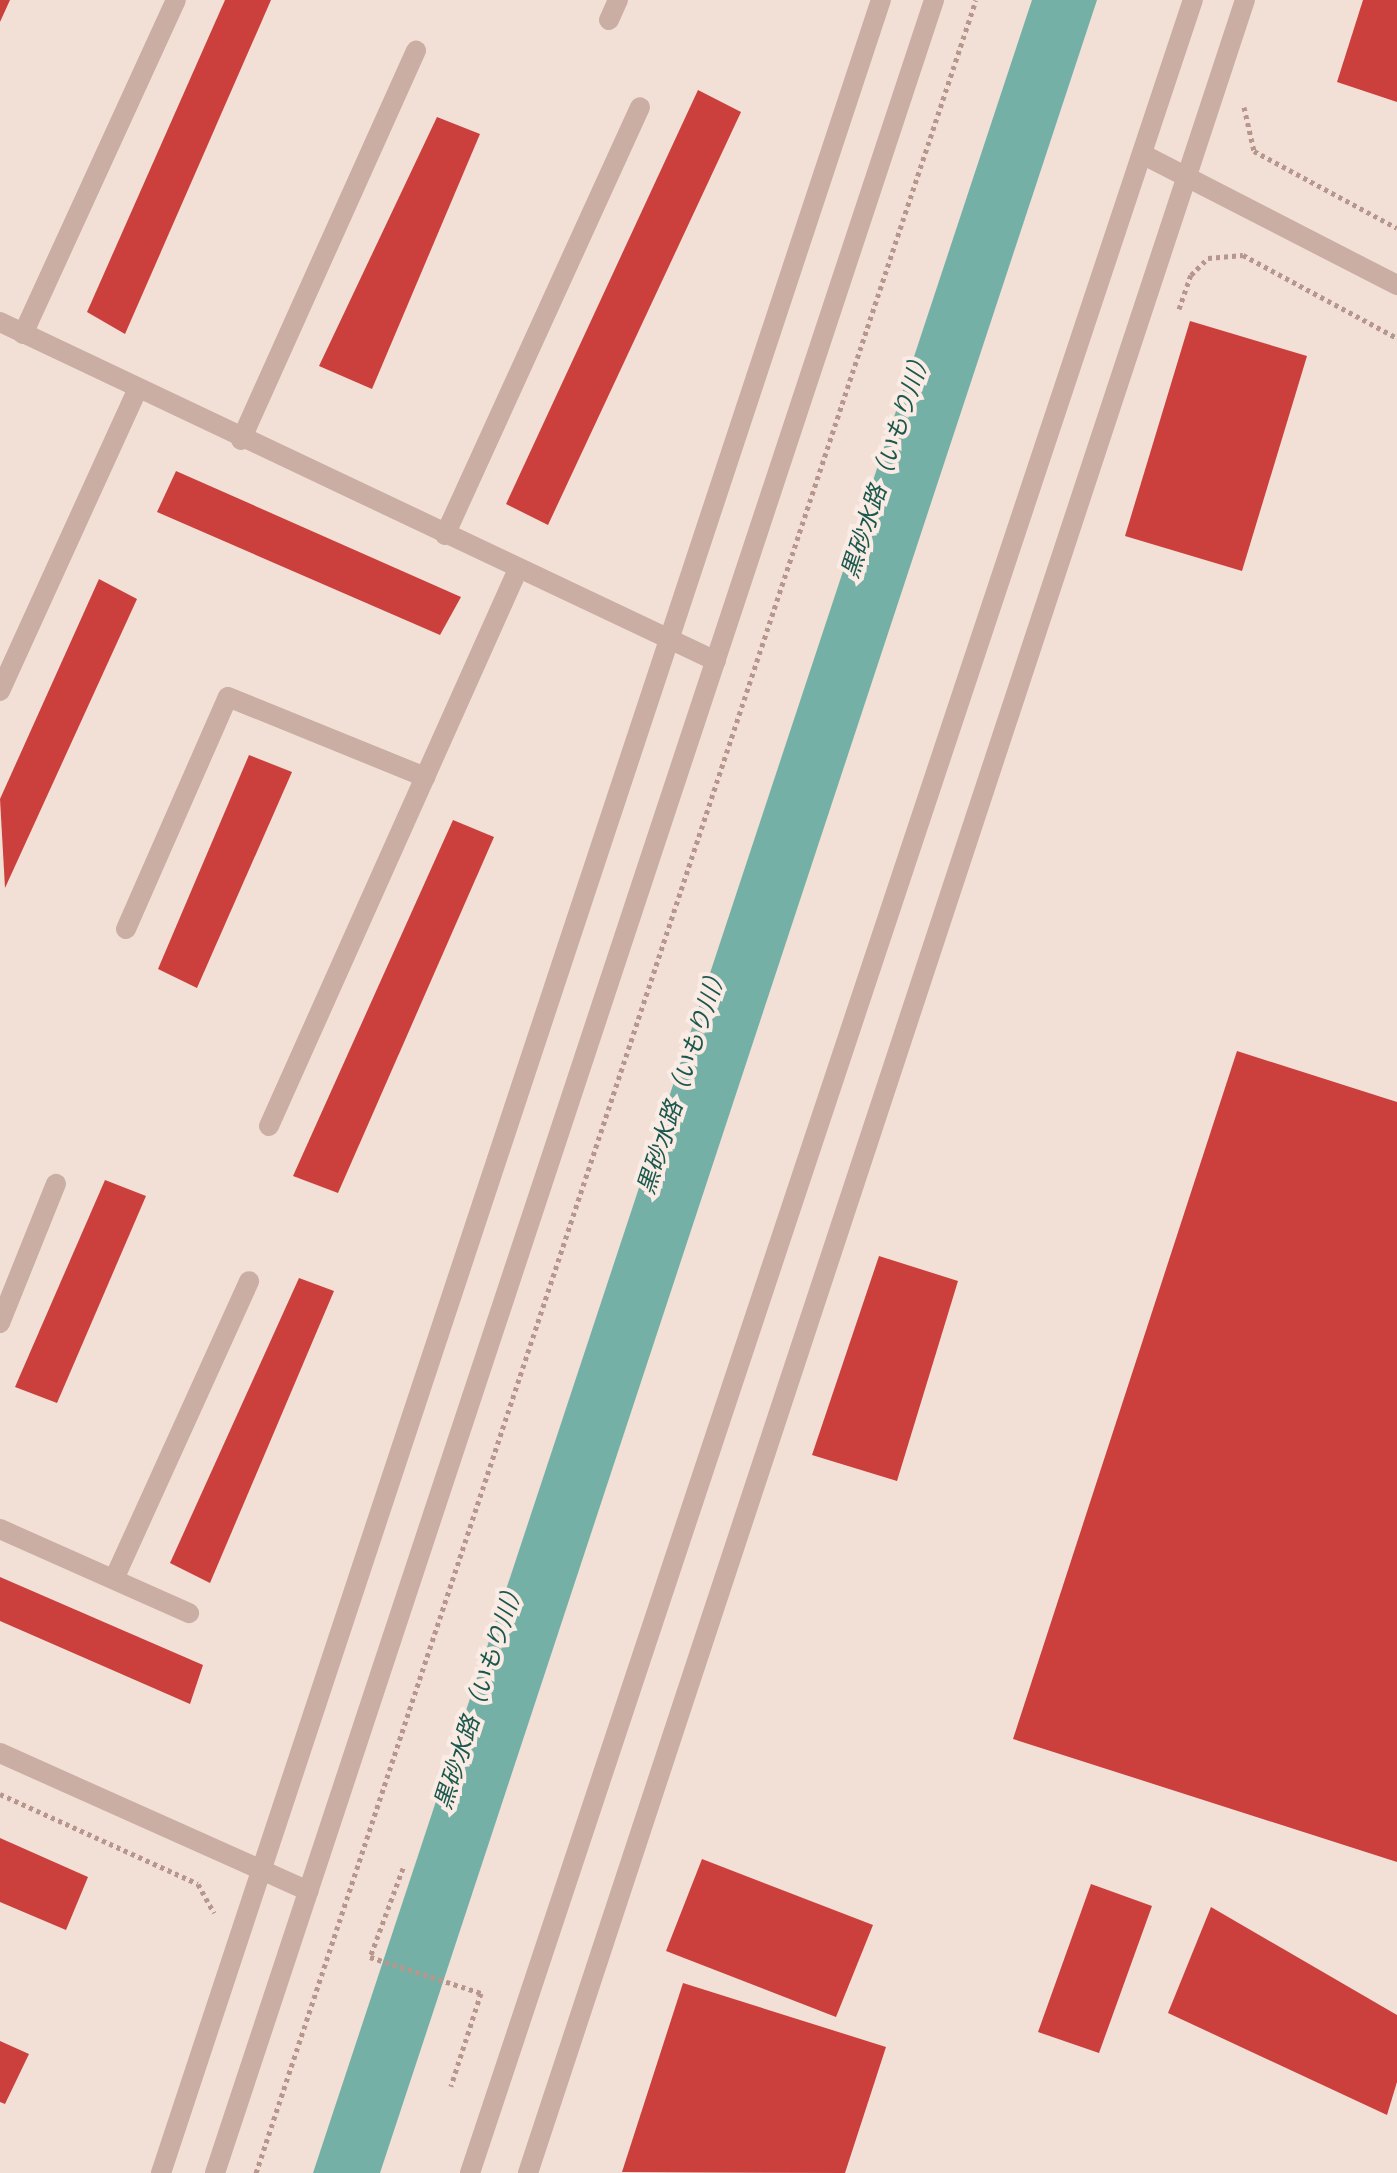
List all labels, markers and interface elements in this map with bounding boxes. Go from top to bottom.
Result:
water label: 黒砂水路（いもり川） [838,345,940,583]
water label: 黒砂水路（いもり川） [634,961,736,1199]
water label: 黒砂水路（いもり川） [431,1576,533,1814]

